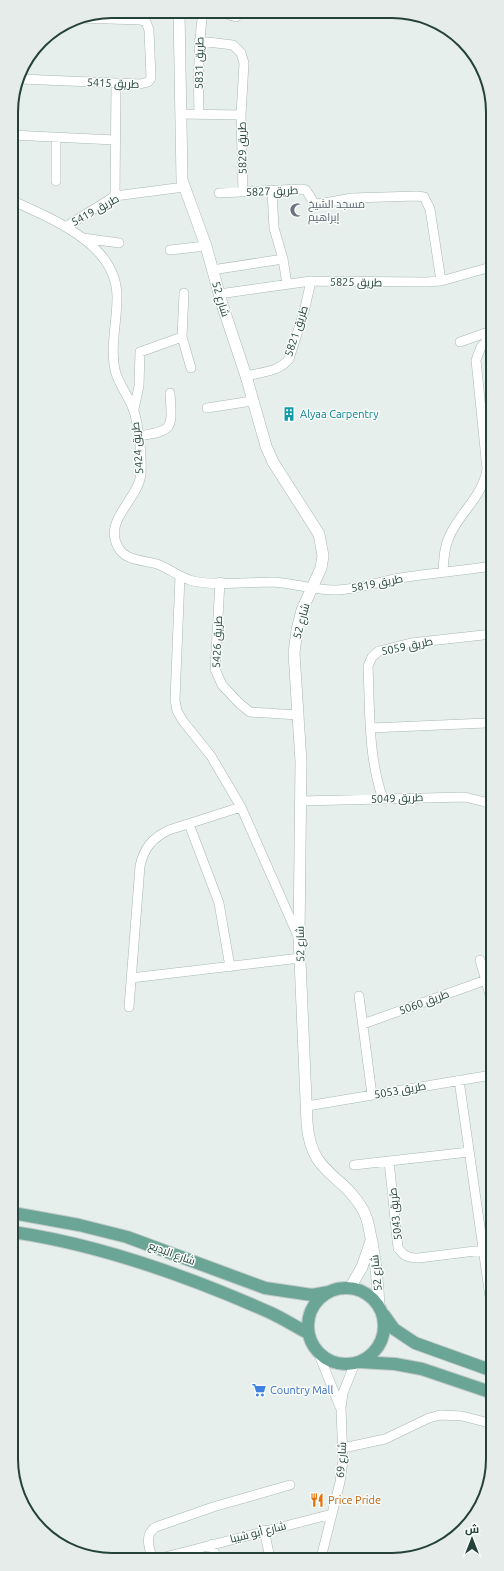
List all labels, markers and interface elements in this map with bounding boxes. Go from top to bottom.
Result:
street label: طريق 5831 [193,37,206,89]
street label: طريق 5415 [87,76,139,91]
street label: طريق 5829 [236,122,249,174]
street label: طريق 5827 [246,184,298,199]
street label: طريق 5419 [69,192,121,229]
place label: مسجد الشيخ إبراهيم [308,198,365,225]
mosque icon: مسجد الشيخ إبراهيم [289,202,305,218]
street label: طريق 5825 [330,276,382,289]
street label: شارع 52 [208,280,232,319]
street label: طريق 5821 [282,304,311,358]
building icon: Alyaa Carpentry [281,406,297,422]
place label: Alyaa Carpentry [300,408,379,420]
street label: طريق 5424 [129,421,146,475]
street label: طريق 5819 [350,572,404,595]
street label: شارع 52 [291,602,313,641]
street label: طريق 5426 [210,616,225,668]
street label: طريق 5059 [380,635,434,658]
street label: طريق 5049 [371,791,423,806]
street label: شارع 52 [294,926,308,962]
street label: طريق 5060 [397,987,451,1018]
street label: طريق 5053 [373,1080,427,1101]
street label: طريق 5043 [386,1187,405,1241]
street label: شارع البديع [146,1239,197,1269]
street label: شارع 52 [368,1254,386,1292]
supermarket icon: Country Mall [251,1382,267,1398]
place label: Country Mall [270,1384,333,1396]
street label: شارع 69 [334,1442,350,1479]
restaurant icon: Price Pride [309,1492,325,1508]
place label: Price Pride [328,1494,381,1506]
street label: شارع أبو شيبا [228,1518,288,1547]
north arrow [452,1519,492,1559]
text: ش [465,1523,479,1536]

